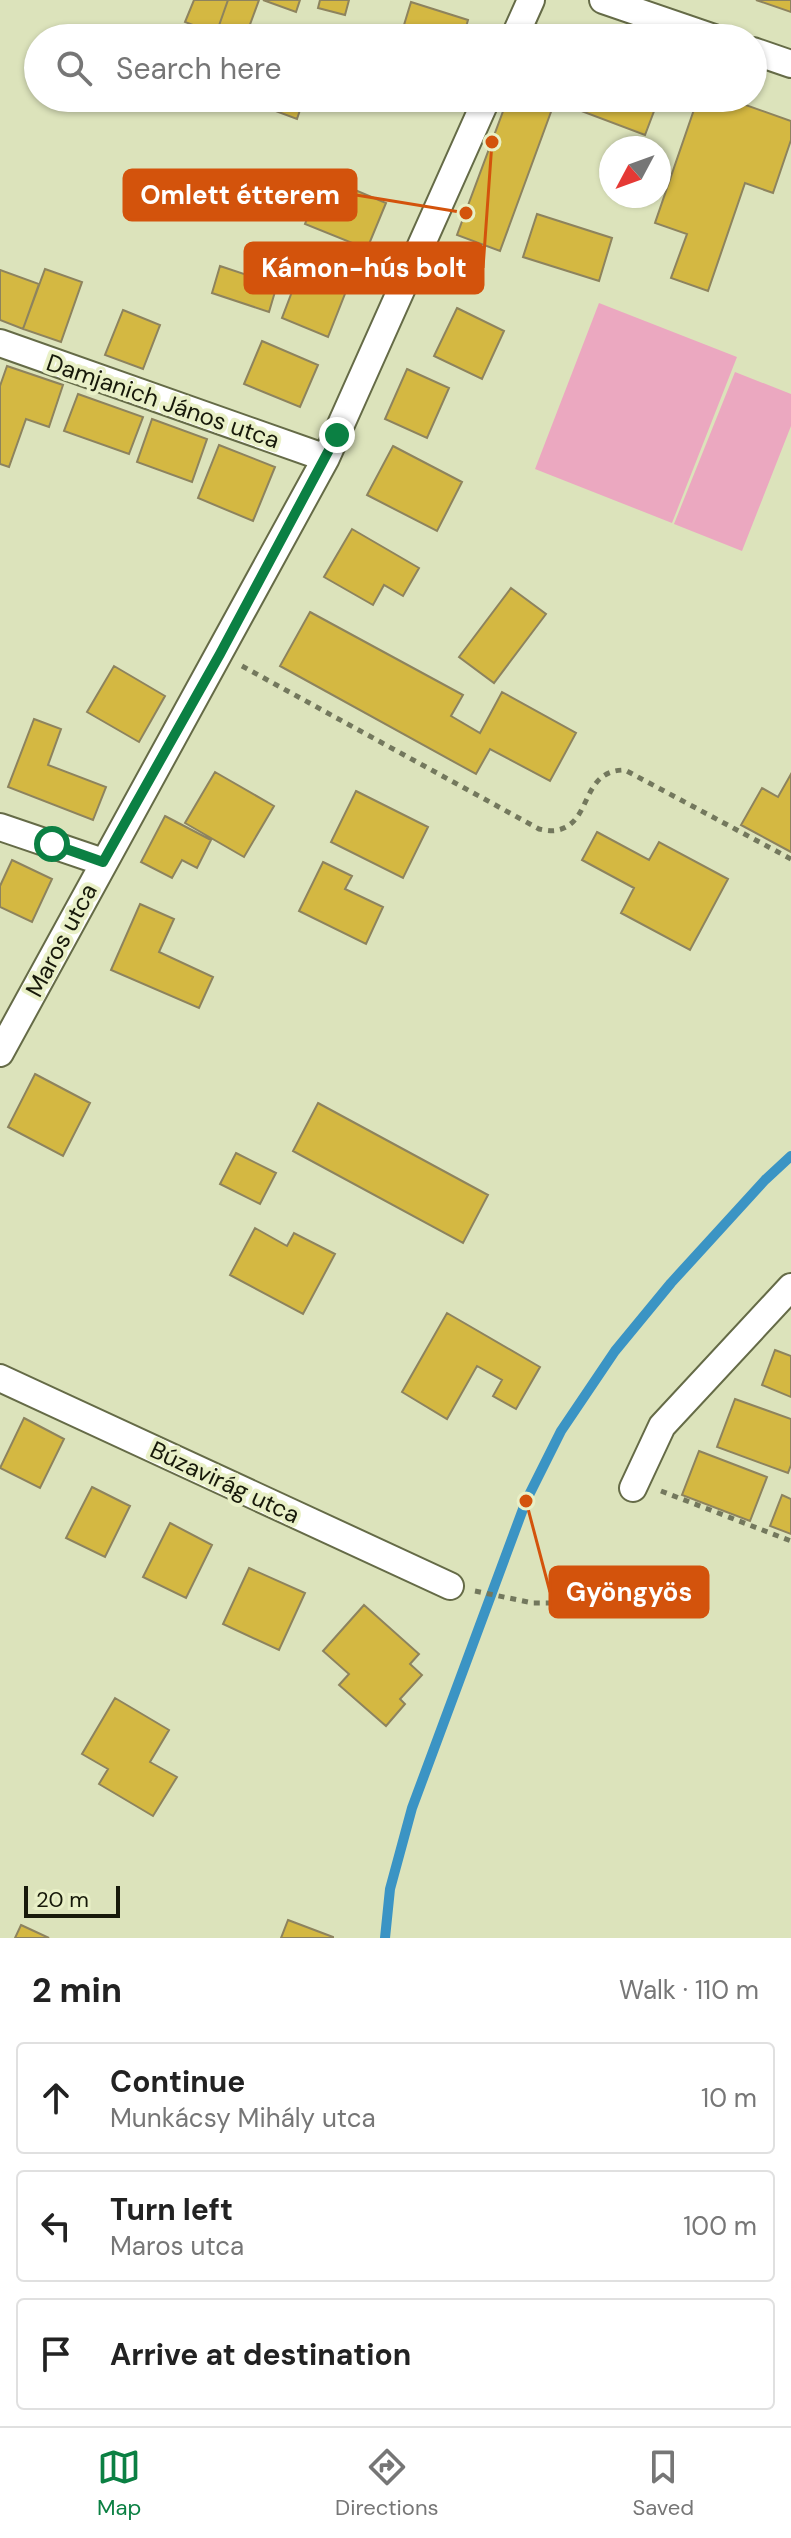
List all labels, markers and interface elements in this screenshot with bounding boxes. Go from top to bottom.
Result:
search box [24,24,767,112]
icon: search [52,46,96,90]
text: Search here [116,49,282,88]
north arrow [599,136,671,208]
callout: Omlett étterem [124,170,356,220]
text: Omlett étterem [140,178,340,212]
callout: Kámon-hús bolt [245,243,483,293]
text: Kámon-hús bolt [261,251,467,285]
street label: Damjanich János utca [42,347,284,455]
route end [319,417,355,453]
route start [34,826,70,862]
street label: Maros utca [18,878,104,1002]
street label: Búzavirág utca [145,1434,305,1530]
callout: Gyöngyös [550,1567,708,1617]
text: Gyöngyös [566,1575,692,1609]
scale bar [24,1882,120,1918]
text: 20 m [36,1885,89,1914]
text: 2 min [32,1968,122,2013]
text: Walk · 110 m [619,1973,759,2007]
text: Continue [110,2062,245,2101]
icon: ahead [34,2076,78,2120]
text: 10 m [701,2081,757,2115]
text: Munkácsy Mihály utca [110,2101,376,2135]
text: Turn left [110,2190,233,2229]
icon: left [34,2204,78,2248]
text: 100 m [683,2209,757,2243]
text: Maros utca [110,2229,244,2263]
icon: arrive [34,2332,78,2376]
text: Arrive at destination [110,2335,411,2374]
tab: Map [97,2445,141,2522]
tab: Directions [335,2445,439,2522]
tab: Saved [632,2445,694,2522]

